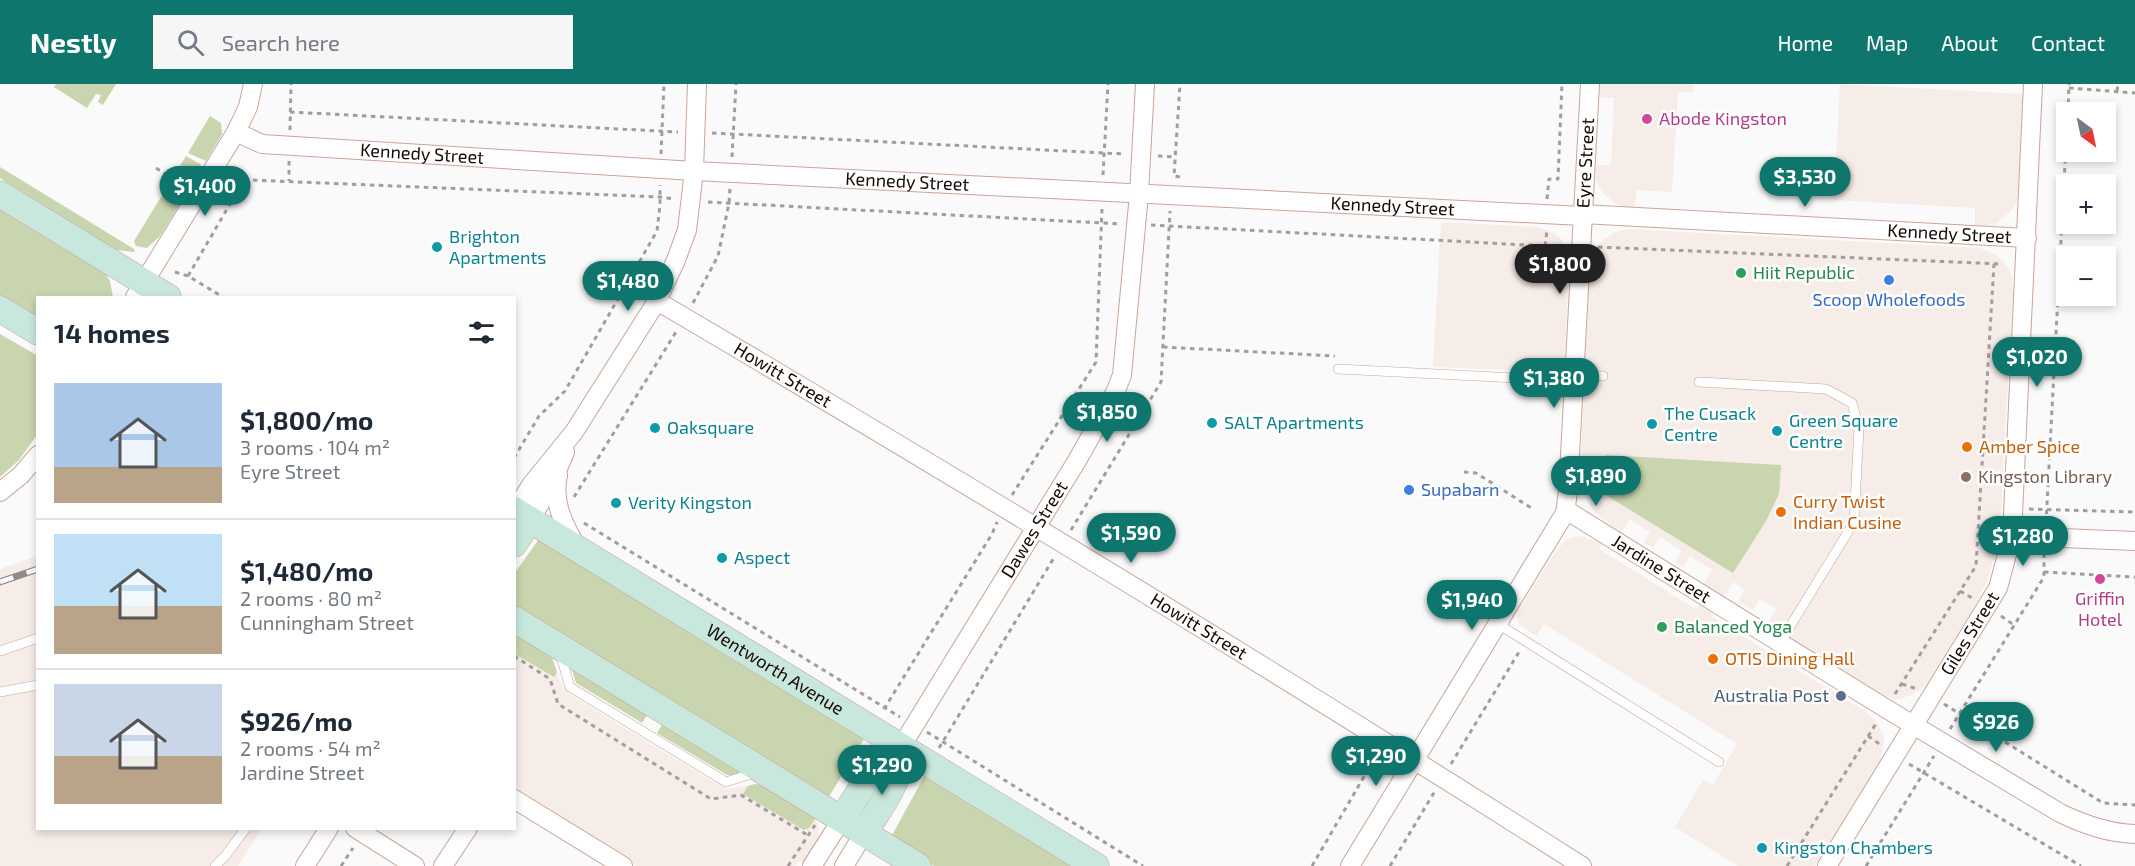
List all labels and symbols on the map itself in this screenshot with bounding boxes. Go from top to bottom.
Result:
north arrow [2056,102,2116,162]
place label: Abode Kingston [1659,107,1787,129]
marker: Abode Kingston [1640,112,1654,126]
street label: Eyre Street [1571,117,1598,209]
street label: Kennedy Street [359,138,485,168]
pin: $3,530 [1756,157,1854,208]
pin: $1,400 [156,166,254,217]
street label: Kennedy Street [845,167,970,195]
street label: Kennedy Street [1330,191,1455,220]
street label: Kennedy Street [1887,218,2012,247]
place label: Brighton Apartments [449,225,547,268]
marker: Brighton Apartments [430,240,444,254]
pin: $1,800 [1511,244,1609,295]
pin: $1,480 [579,261,677,312]
place label: Hiit Republic [1753,261,1855,283]
marker: Hiit Republic [1734,266,1748,280]
marker: Scoop Wholefoods [1882,273,1896,287]
place label: Scoop Wholefoods [1813,288,1965,310]
street label: Howitt Street [731,337,836,412]
pin: $1,020 [1988,337,2086,388]
pin: $1,380 [1505,358,1603,409]
pin: $1,850 [1058,392,1156,443]
place label: The Cusack Centre [1664,402,1756,445]
place label: Green Square Centre [1789,409,1898,452]
place label: SALT Apartments [1224,411,1364,433]
place label: Oaksquare [667,416,754,438]
marker: SALT Apartments [1205,416,1219,430]
marker: The Cusack Centre [1645,417,1659,431]
marker: Oaksquare [648,421,662,435]
marker: Green Square Centre [1770,424,1784,438]
place label: Amber Spice [1979,435,2080,457]
marker: Amber Spice [1960,440,1974,454]
pin: $1,890 [1547,456,1645,507]
place label: Kingston Library [1978,465,2113,487]
marker: Kingston Library [1959,470,1973,484]
street label: Dawes Street [996,477,1072,582]
place label: Supabarn [1421,478,1500,500]
marker: Supabarn [1402,483,1416,497]
place label: Curry Twist Indian Cusine [1793,490,1902,533]
place label: Verity Kingston [628,491,752,513]
marker: Verity Kingston [609,496,623,510]
marker: Curry Twist Indian Cusine [1774,505,1788,519]
pin: $1,590 [1082,513,1180,564]
pin: $1,280 [1974,516,2072,567]
street label: Jardine Street [1608,529,1715,607]
place label: Aspect [734,546,790,568]
marker: Aspect [715,551,729,565]
marker: Griffin Hotel [2093,572,2107,586]
pin: $1,940 [1423,580,1521,631]
street label: Giles Street [1935,587,2003,679]
place label: Griffin Hotel [2075,587,2125,630]
street label: Howitt Street [1147,588,1252,664]
place label: Balanced Yoga [1674,615,1792,637]
street label: Wentworth Avenue [703,618,848,719]
marker: Balanced Yoga [1655,620,1669,634]
place label: OTIS Dining Hall [1725,647,1855,669]
marker: OTIS Dining Hall [1706,652,1720,666]
place label: Australia Post [1714,684,1829,706]
marker: Australia Post [1834,689,1848,703]
pin: $926 [1960,702,2032,753]
pin: $1,290 [1327,736,1425,787]
pin: $1,290 [833,745,931,796]
place label: Kingston Chambers [1774,836,1933,858]
marker: Kingston Chambers [1755,841,1769,855]

